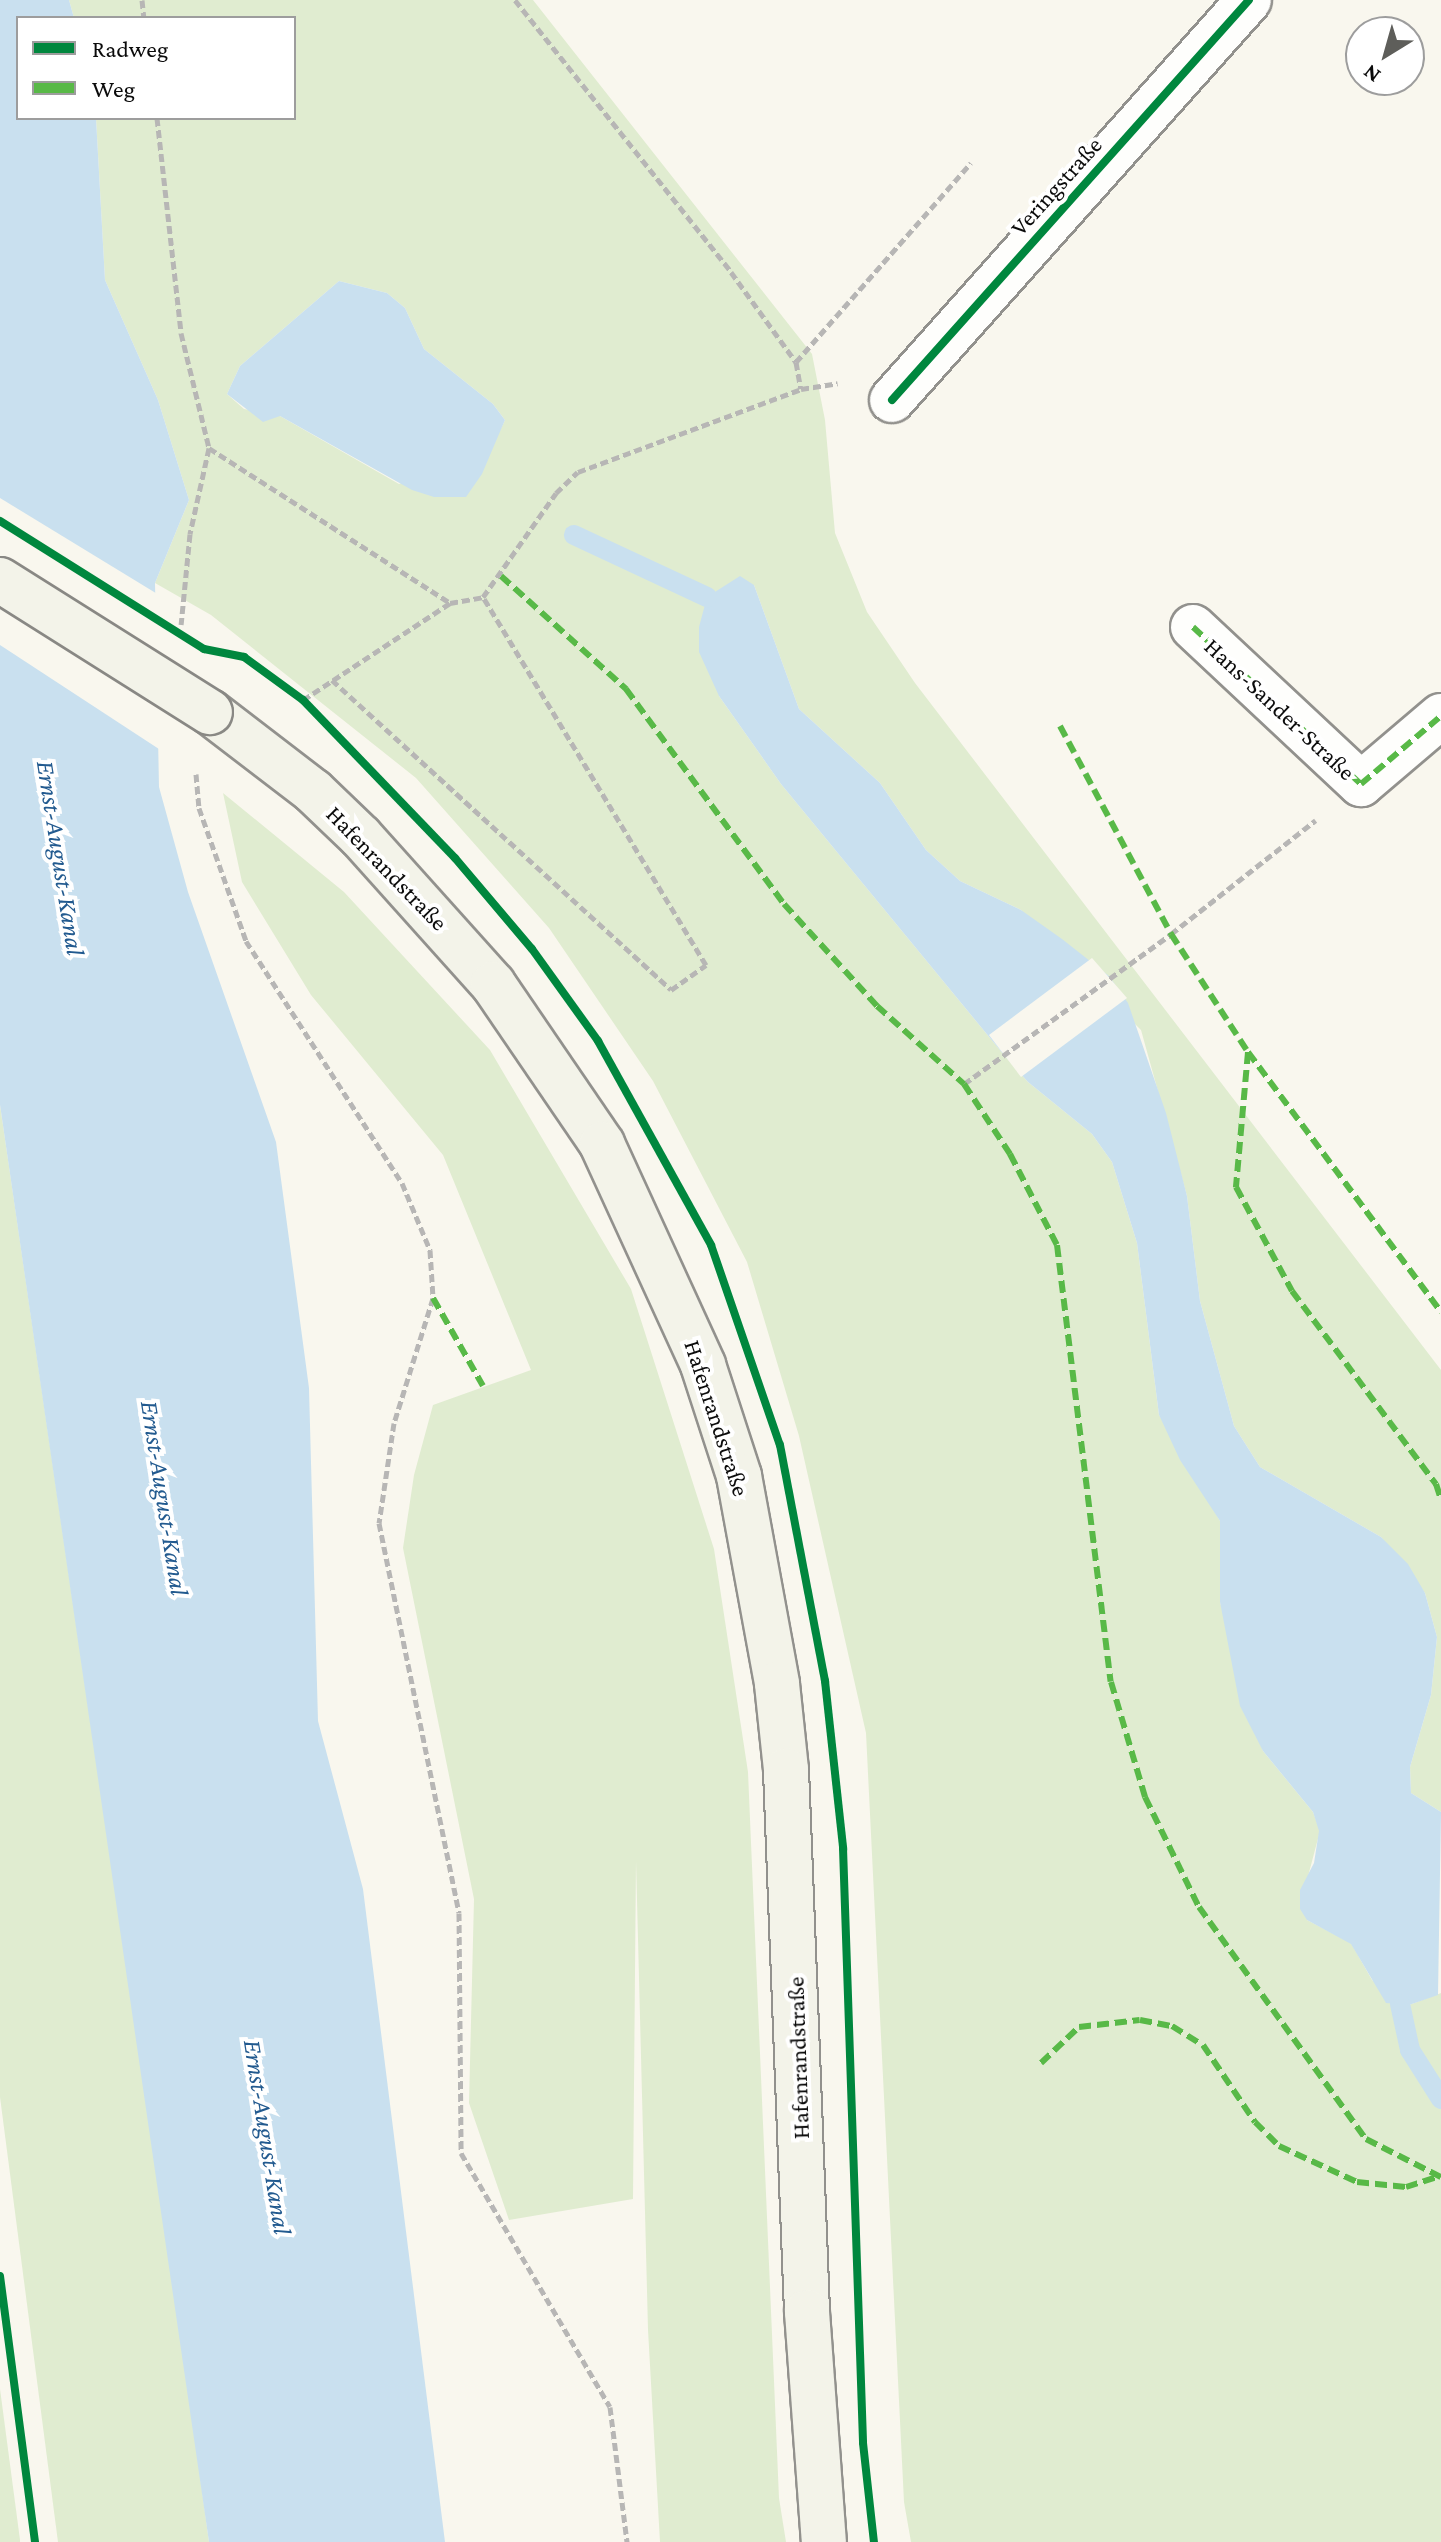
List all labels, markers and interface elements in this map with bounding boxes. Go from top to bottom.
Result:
legend [16,16,296,120]
north arrow [1345,16,1425,96]
text: Radweg [92,35,168,62]
text: N [1358,59,1385,88]
text: Weg [92,75,135,102]
street label: Veringstraße [1004,131,1108,241]
street label: Hans-Sander-Straße [1199,632,1361,786]
water label: Ernst-August-Kanal [29,758,91,958]
street label: Hafenrandstraße [320,800,454,936]
street label: Hafenrandstraße [678,1336,756,1500]
water label: Ernst-August-Kanal [133,1398,195,1598]
street label: Hafenrandstraße [781,1976,815,2140]
water label: Ernst-August-Kanal [236,2037,298,2237]

